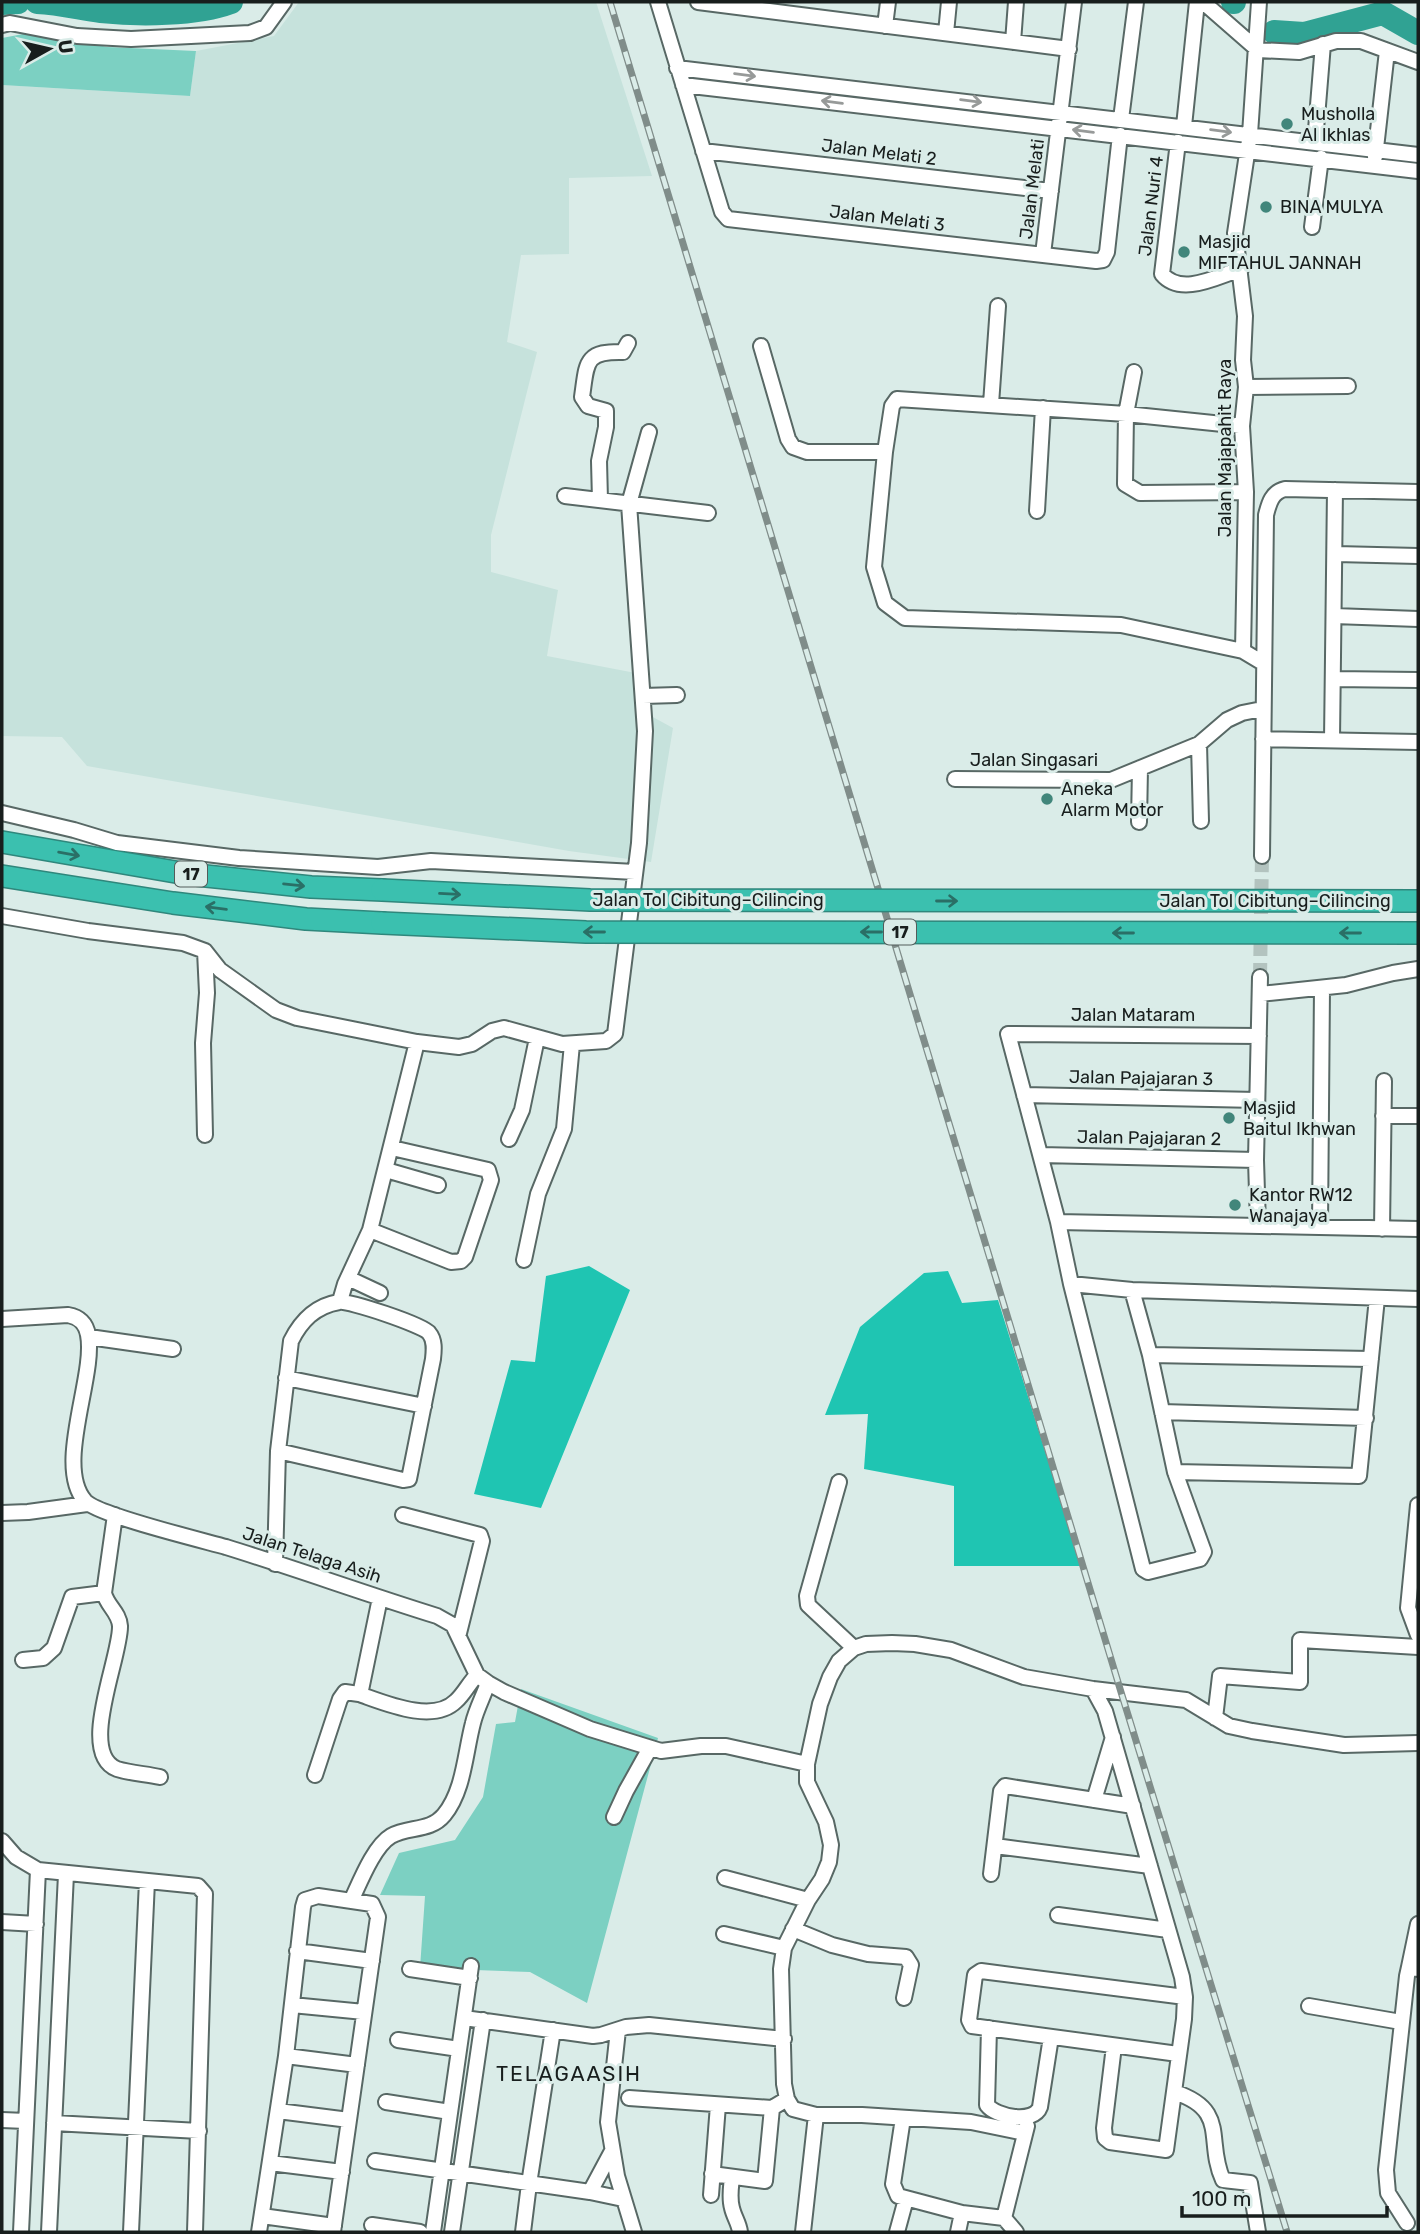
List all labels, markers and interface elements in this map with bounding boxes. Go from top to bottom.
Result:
north arrow [14,14,84,84]
text: U [53,38,78,55]
one-way arrow [733,69,756,82]
one-way arrow [821,95,844,108]
one-way arrow [959,95,982,108]
place label: Musholla Al Ikhlas [1301,103,1375,146]
marker: Musholla Al Ikhlas [1279,116,1295,132]
one-way arrow [1072,124,1094,137]
one-way arrow [1209,124,1232,137]
street label: Jalan Melati 2 [820,134,938,170]
street label: Jalan Melati [1015,138,1049,240]
street label: Jalan Nuri 4 [1134,155,1168,257]
place label: BINA MULYA [1280,196,1383,218]
marker: BINA MULYA [1258,199,1274,215]
street label: Jalan Melati 3 [828,200,946,236]
place label: Masjid MIFTAHUL JANNAH [1198,231,1362,274]
marker: Masjid MIFTAHUL JANNAH [1176,244,1192,260]
street label: Jalan Majapahit Raya [1214,359,1236,537]
street label: Jalan Singasari [970,749,1098,771]
place label: Aneka Alarm Motor [1061,778,1164,821]
marker: Aneka Alarm Motor [1039,791,1055,807]
one-way arrow [57,848,80,861]
road number: 17 [175,862,207,887]
one-way arrow [282,879,305,892]
one-way arrow [438,887,461,900]
street label: Jalan Tol Cibitung–Cilincing [592,889,824,911]
street label: Jalan Tol Cibitung–Cilincing [1159,890,1391,912]
one-way arrow [935,894,958,907]
one-way arrow [205,902,228,915]
road number: 17 [884,920,916,944]
one-way arrow [583,925,606,939]
one-way arrow [859,925,882,939]
one-way arrow [1111,926,1134,940]
one-way arrow [1339,926,1362,940]
street label: Jalan Mataram [1071,1004,1195,1026]
street label: Jalan Pajajaran 3 [1069,1066,1213,1090]
place label: Masjid Baitul Ikhwan [1243,1097,1356,1140]
marker: Masjid Baitul Ikhwan [1221,1110,1237,1126]
street label: Jalan Pajajaran 2 [1077,1126,1221,1150]
place label: Kantor RW12 Wanajaya [1249,1184,1353,1227]
marker: Kantor RW12 Wanajaya [1227,1197,1243,1213]
street label: Jalan Telaga Asih [240,1522,384,1588]
district label: TELAGAASIH [496,2061,642,2086]
scale bar [1182,2174,1387,2218]
text: 100 m [1192,2186,1251,2211]

